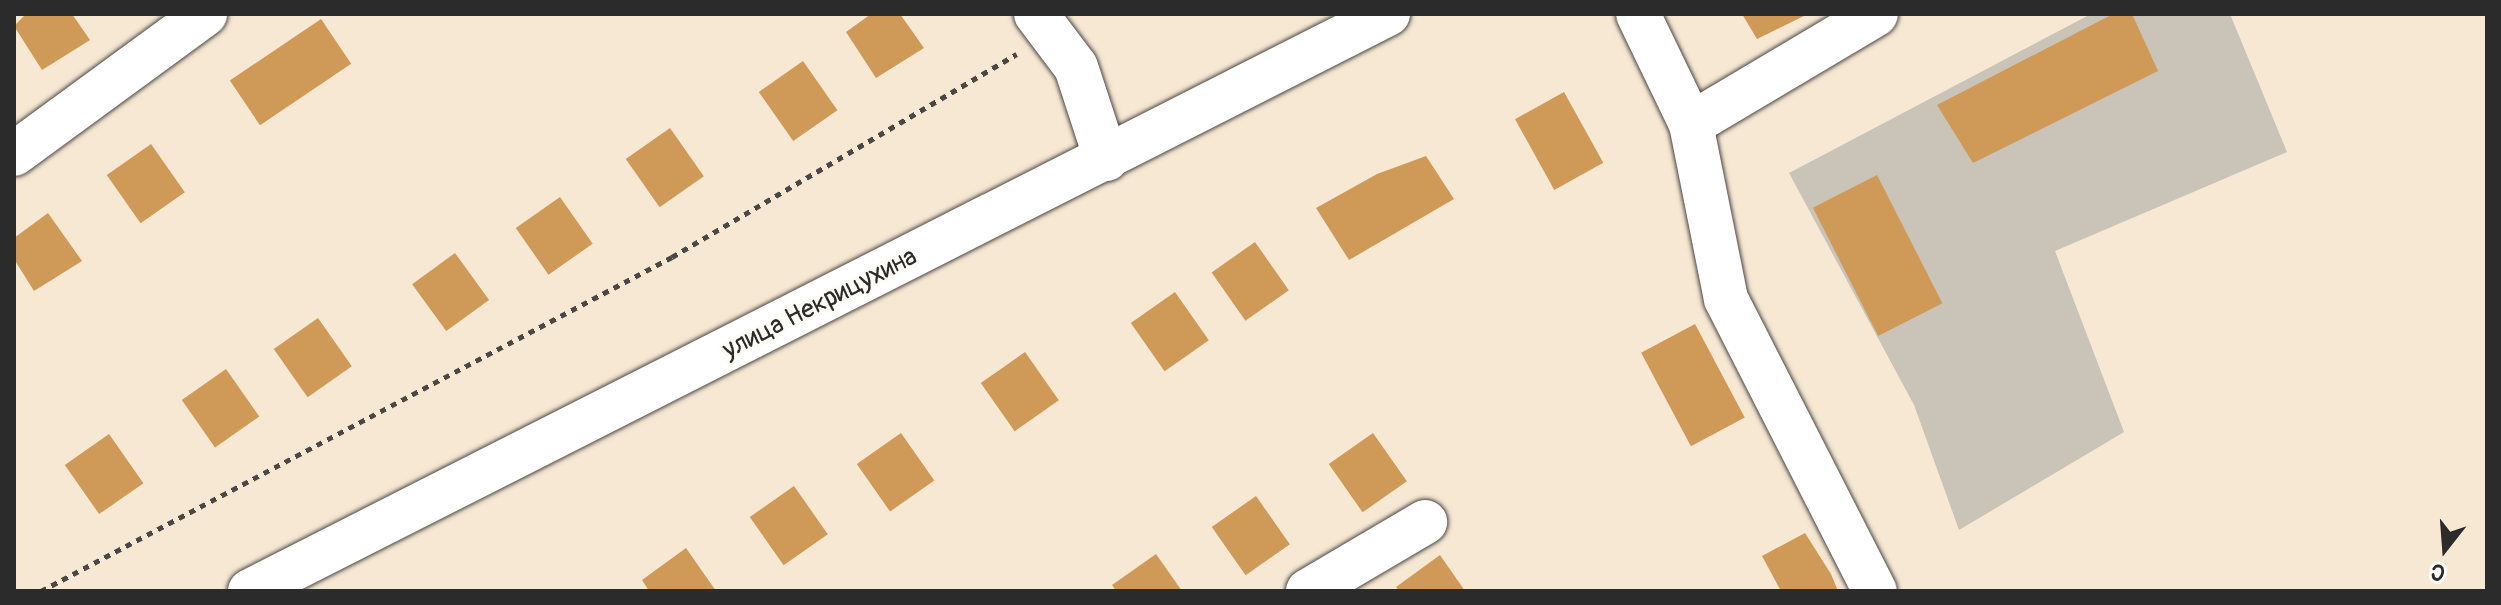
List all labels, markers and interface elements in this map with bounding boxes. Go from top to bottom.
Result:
street label: улица Некрицухина [718,242,922,366]
north arrow [2405,509,2485,589]
text: С [2427,557,2449,587]

